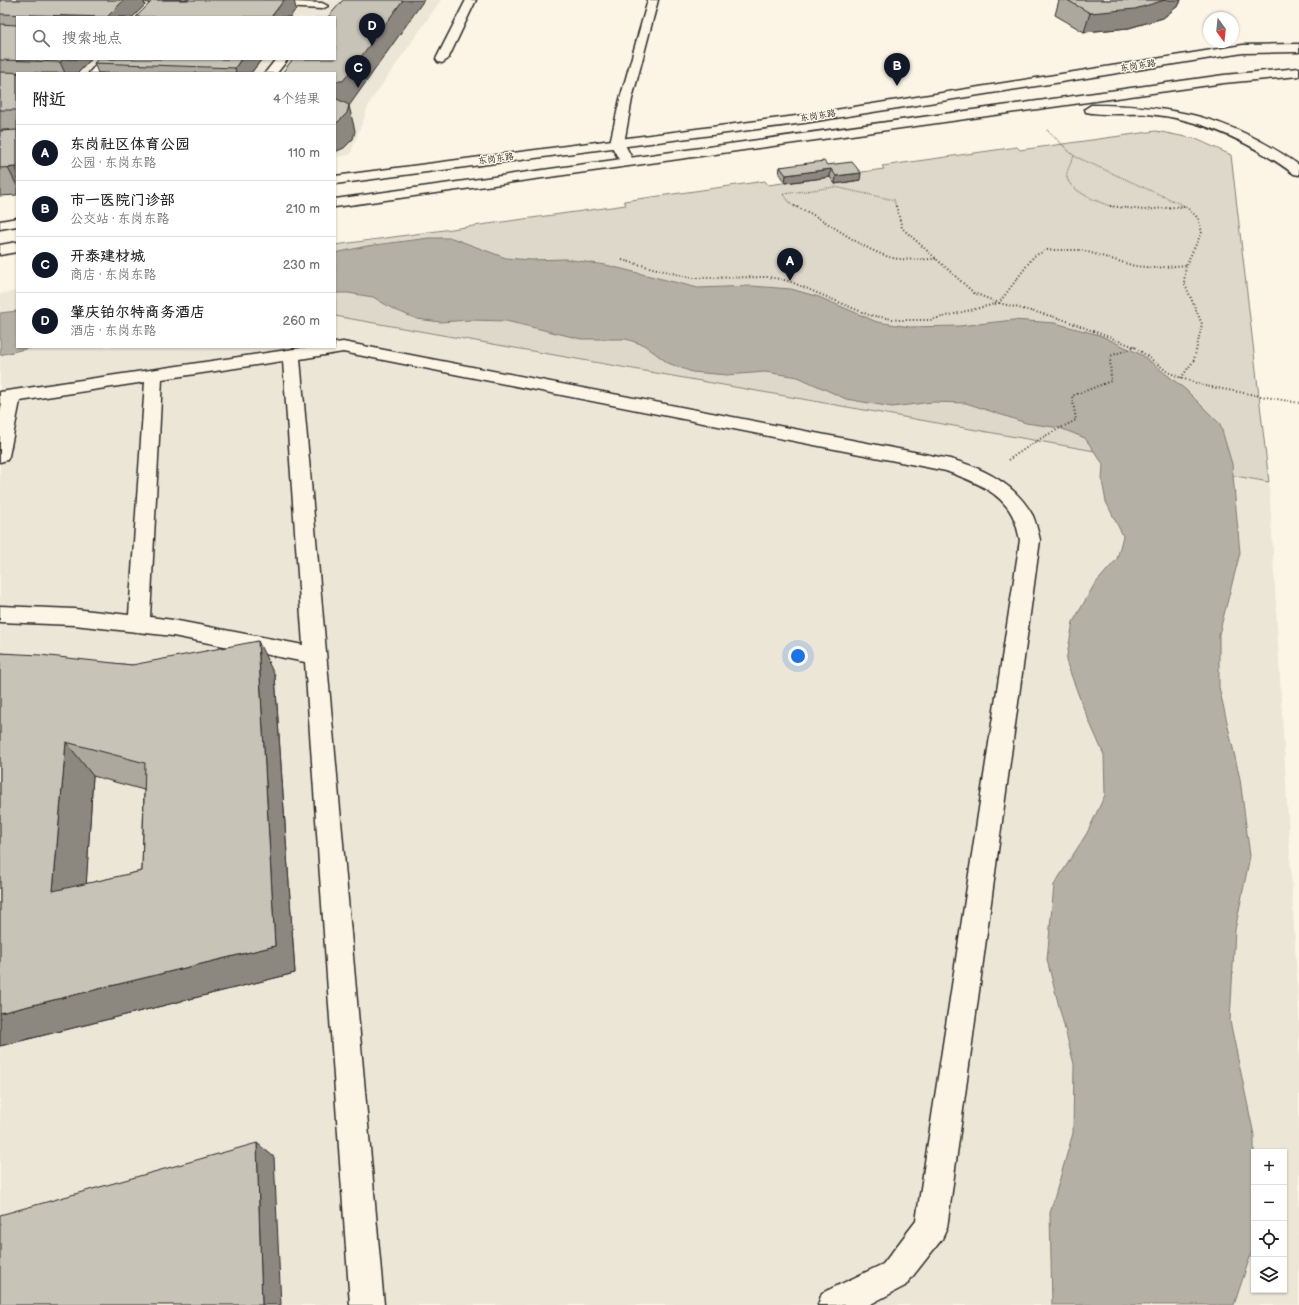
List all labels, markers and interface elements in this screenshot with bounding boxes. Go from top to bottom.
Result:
north arrow [1203,12,1239,48]
pin: D [359,13,385,46]
search box [16,16,336,60]
icon: search [30,27,52,49]
text: 搜索地点 [62,29,122,48]
pin: B [884,53,910,86]
pin: C [345,55,371,88]
street label: 东岗东路 [1119,58,1157,74]
text: 附近 [32,90,66,110]
text: 4个结果 [273,91,320,107]
street label: 东岗东路 [799,108,837,124]
text: 东岗社区体育公园 [70,135,190,154]
text: A [41,145,49,161]
text: 110 m [288,145,320,161]
street label: 东岗东路 [477,151,515,167]
text: 公园 · 东岗东路 [70,155,156,171]
text: 市一医院门诊部 [70,191,175,210]
text: B [40,201,50,217]
text: 210 m [286,201,320,217]
text: 公交站 · 东岗东路 [70,211,169,227]
text: 开泰建材城 [70,247,145,266]
pin: A [777,248,803,281]
text: C [40,257,50,273]
text: 230 m [283,257,320,273]
text: 商店 · 东岗东路 [70,267,156,283]
text: 肇庆铂尔特商务酒店 [70,303,205,322]
text: D [40,313,50,329]
text: 260 m [282,313,320,329]
text: 酒店 · 东岗东路 [70,323,156,339]
your location [788,646,808,666]
map controls [1251,1149,1287,1293]
button: + [1251,1149,1287,1185]
button: − [1251,1185,1287,1221]
button: locate [1251,1221,1287,1257]
button: layers [1251,1257,1287,1293]

